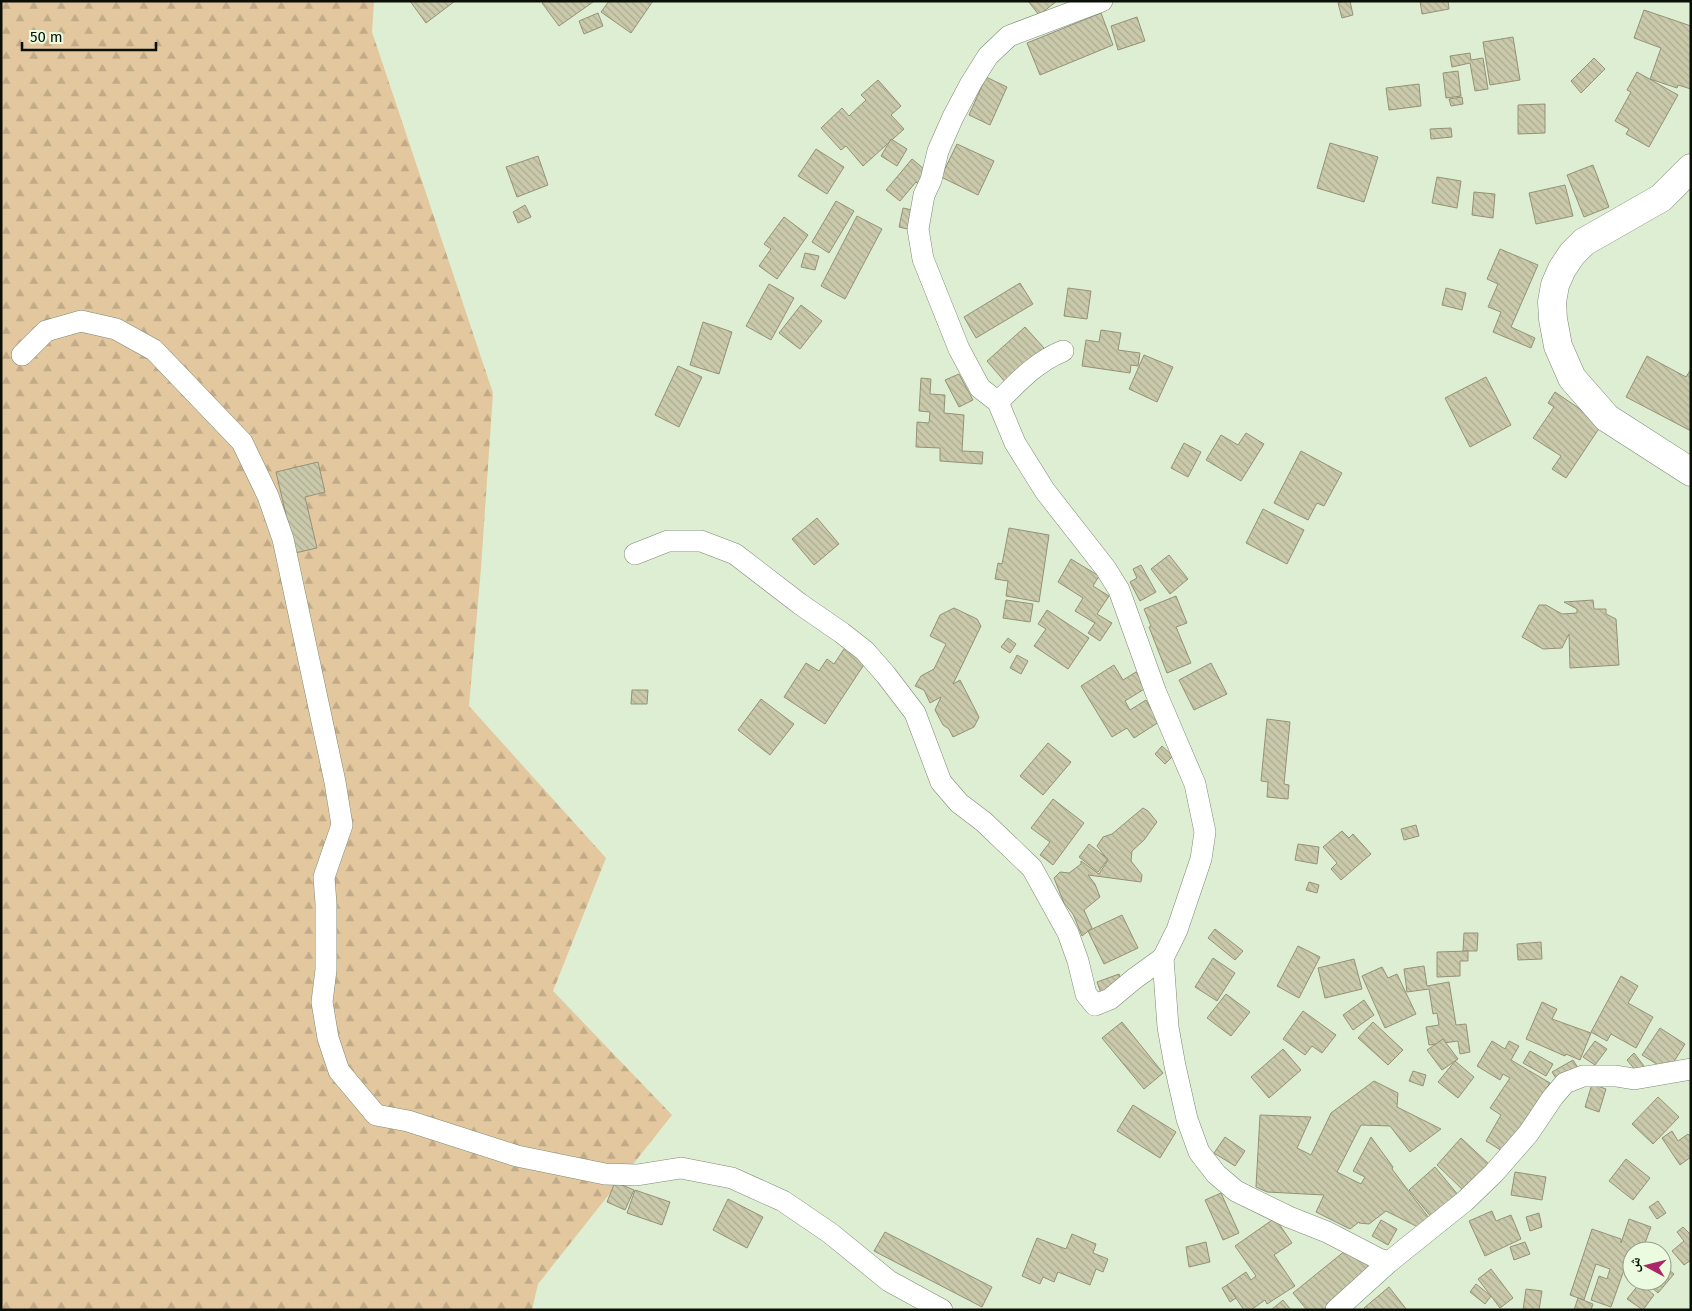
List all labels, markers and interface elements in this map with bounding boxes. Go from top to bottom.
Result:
scale bar [22,20,156,52]
text: 50 m [30,28,63,46]
north arrow [1622,1241,1672,1291]
text: ش [1625,1256,1644,1273]

